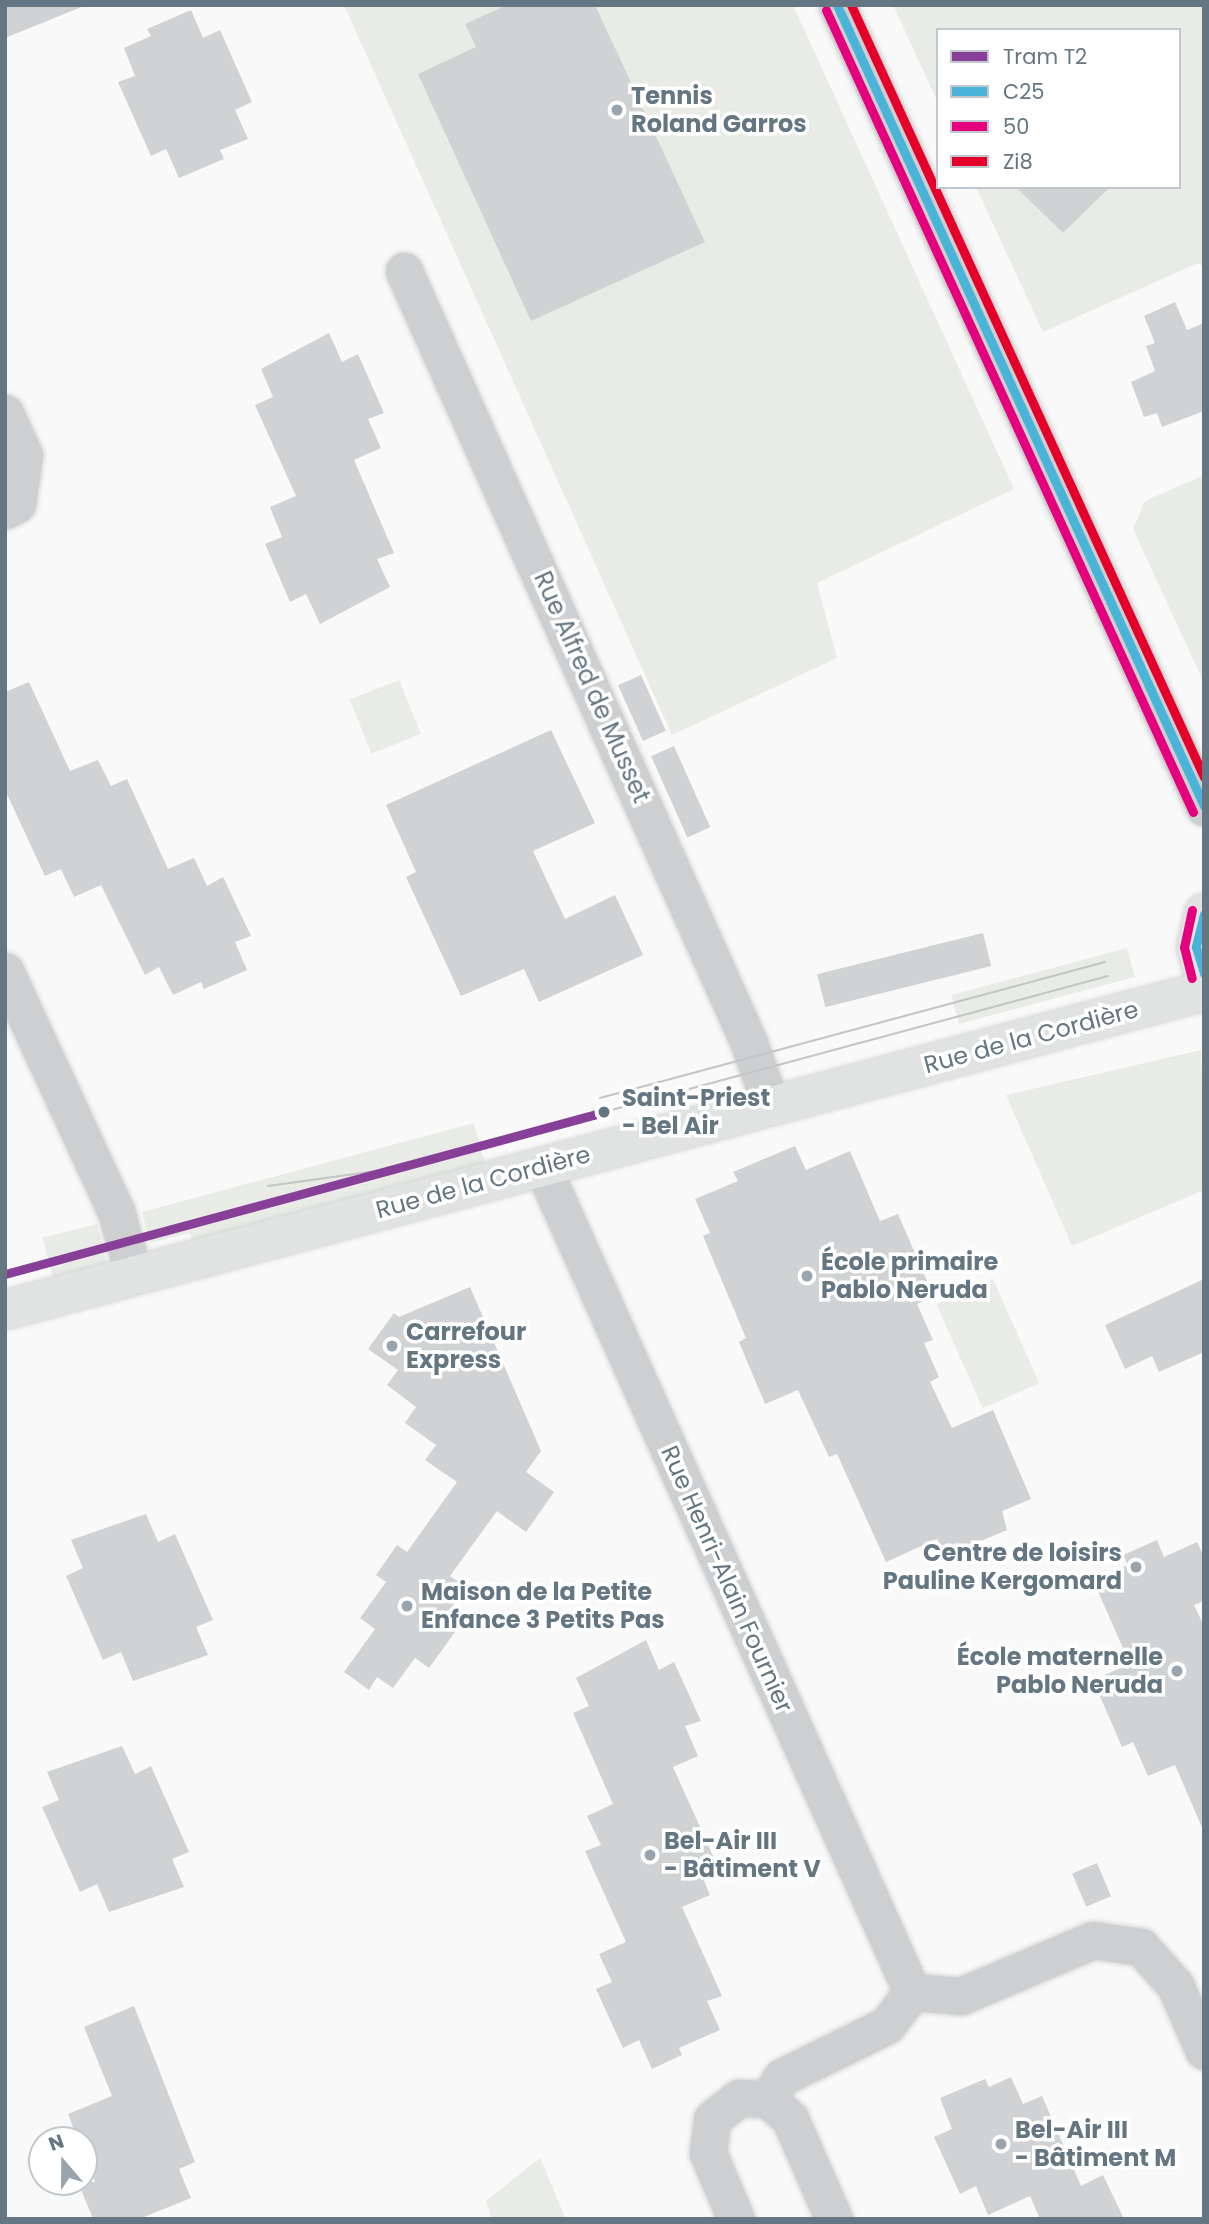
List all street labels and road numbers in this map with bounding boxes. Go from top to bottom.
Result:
street label: Rue Alfred de Musset [528,567,656,807]
street label: Rue de la Cordière [921,994,1141,1080]
street label: Rue de la Cordière [373,1139,593,1225]
street label: Rue Henri-Alain Fournier [655,1441,799,1717]

